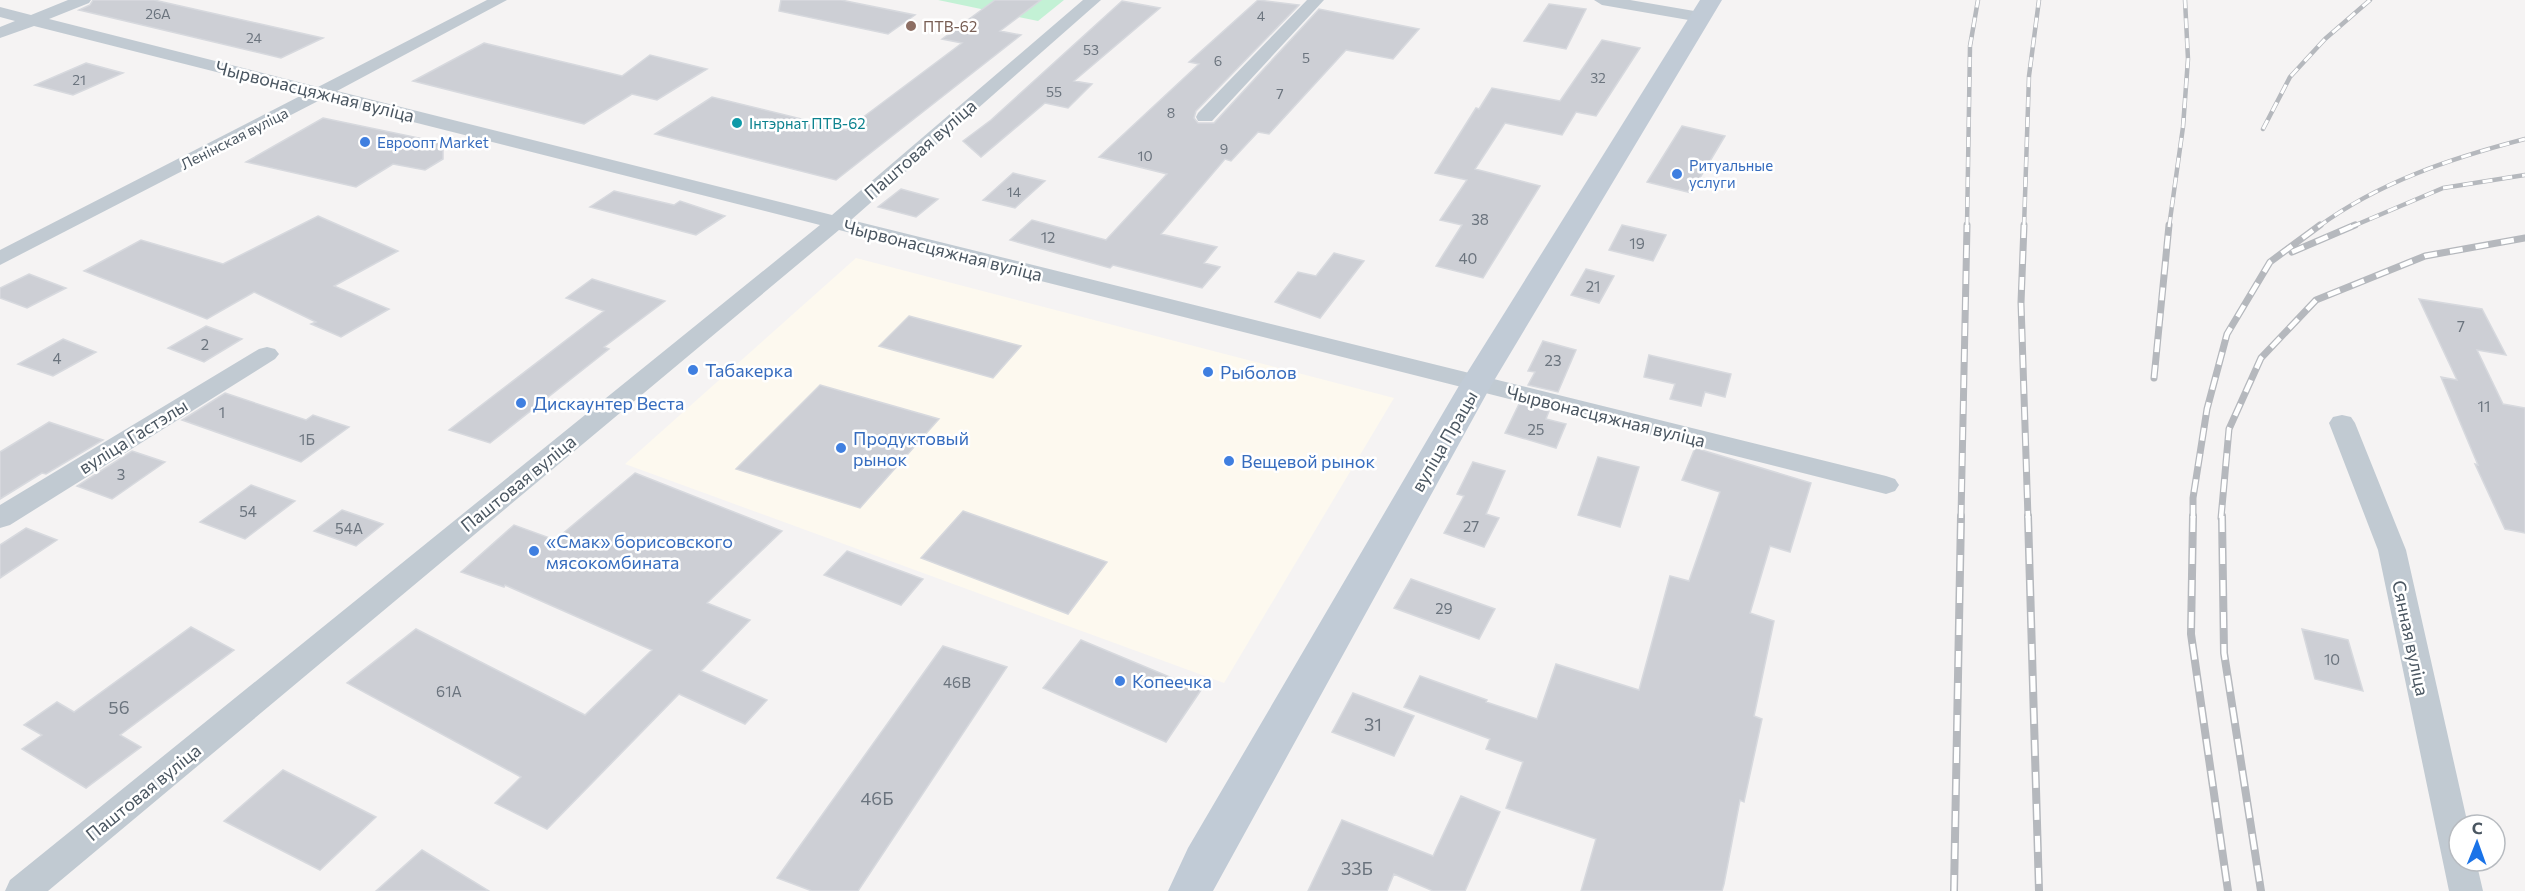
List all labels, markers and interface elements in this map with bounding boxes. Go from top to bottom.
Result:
house number: 26А [145,5,171,22]
house number: 4 [1257,7,1266,24]
place label: ПТВ-62 [923,17,977,35]
marker: ПТВ-62 [904,19,918,33]
house number: 24 [246,29,263,46]
house number: 53 [1083,41,1099,58]
house number: 5 [1302,49,1310,66]
house number: 6 [1214,52,1222,69]
street label: Чырвонасцяжная вуліца [213,56,417,126]
house number: 32 [1590,69,1606,86]
house number: 21 [72,71,86,88]
house number: 55 [1046,83,1062,100]
house number: 7 [1276,85,1284,102]
street label: Паштовая вуліца [859,94,981,204]
street label: Ленінская вуліца [177,103,291,173]
house number: 8 [1167,104,1175,121]
place label: Інтэрнат ПТВ-62 [749,114,866,132]
marker: Інтэрнат ПТВ-62 [730,116,744,130]
place label: Евроопт Market [377,133,489,151]
marker: Евроопт Market [358,135,372,149]
house number: 9 [1220,140,1228,157]
house number: 10 [1137,147,1153,164]
place label: Ритуальные услуги [1689,156,1773,191]
marker: Ритуальные услуги [1670,167,1684,181]
house number: 14 [1007,183,1022,200]
house number: 38 [1471,210,1489,228]
street label: Чырвонасцяжная вуліца [841,215,1045,285]
house number: 12 [1041,228,1055,246]
house number: 19 [1629,234,1645,252]
house number: 40 [1459,249,1477,267]
house number: 21 [1586,277,1600,295]
house number: 7 [2457,317,2465,335]
house number: 2 [201,335,209,353]
house number: 4 [53,349,62,367]
house number: 23 [1545,351,1561,369]
place label: Табакерка [705,359,793,381]
place label: Рыболов [1220,361,1297,383]
marker: Табакерка [686,363,700,377]
marker: Рыболов [1201,365,1215,379]
street label: Чырвонасцяжная вуліца [1504,381,1708,451]
street label: вуліца Працы [1406,386,1482,496]
place label: Дискаунтер Веста [533,392,684,414]
street label: вуліца Гастэлы [75,394,191,478]
marker: Дискаунтер Веста [514,396,528,410]
house number: 11 [2478,397,2490,415]
house number: 1 [219,403,225,421]
house number: 25 [1528,420,1544,438]
place label: Продуктовый рынок [853,427,969,470]
house number: 1Б [299,430,315,448]
street label: Паштовая вуліца [456,430,580,536]
marker: Продуктовый рынок [834,441,848,455]
place label: Вещевой рынок [1241,450,1376,472]
marker: Вещевой рынок [1222,454,1236,468]
house number: 3 [117,465,125,483]
house number: 54 [239,502,257,520]
house number: 27 [1463,517,1479,535]
house number: 54А [335,519,363,537]
place label: «Смак» борисовского мясокомбината [546,530,733,573]
marker: «Смак» борисовского мясокомбината [527,544,541,558]
street label: Сянная вуліца [2388,578,2434,698]
house number: 29 [1435,599,1453,617]
house number: 10 [2324,650,2340,668]
place label: Копеечка [1132,670,1212,692]
house number: 46В [943,673,971,691]
marker: Копеечка [1113,674,1127,688]
house number: 61А [436,682,462,700]
house number: 56 [108,696,130,718]
house number: 31 [1364,713,1382,735]
street label: Паштовая вуліца [81,739,205,845]
house number: 46Б [860,787,894,809]
north arrow [2447,813,2507,873]
text: С [2472,818,2483,837]
house number: 33Б [1341,857,1373,879]

